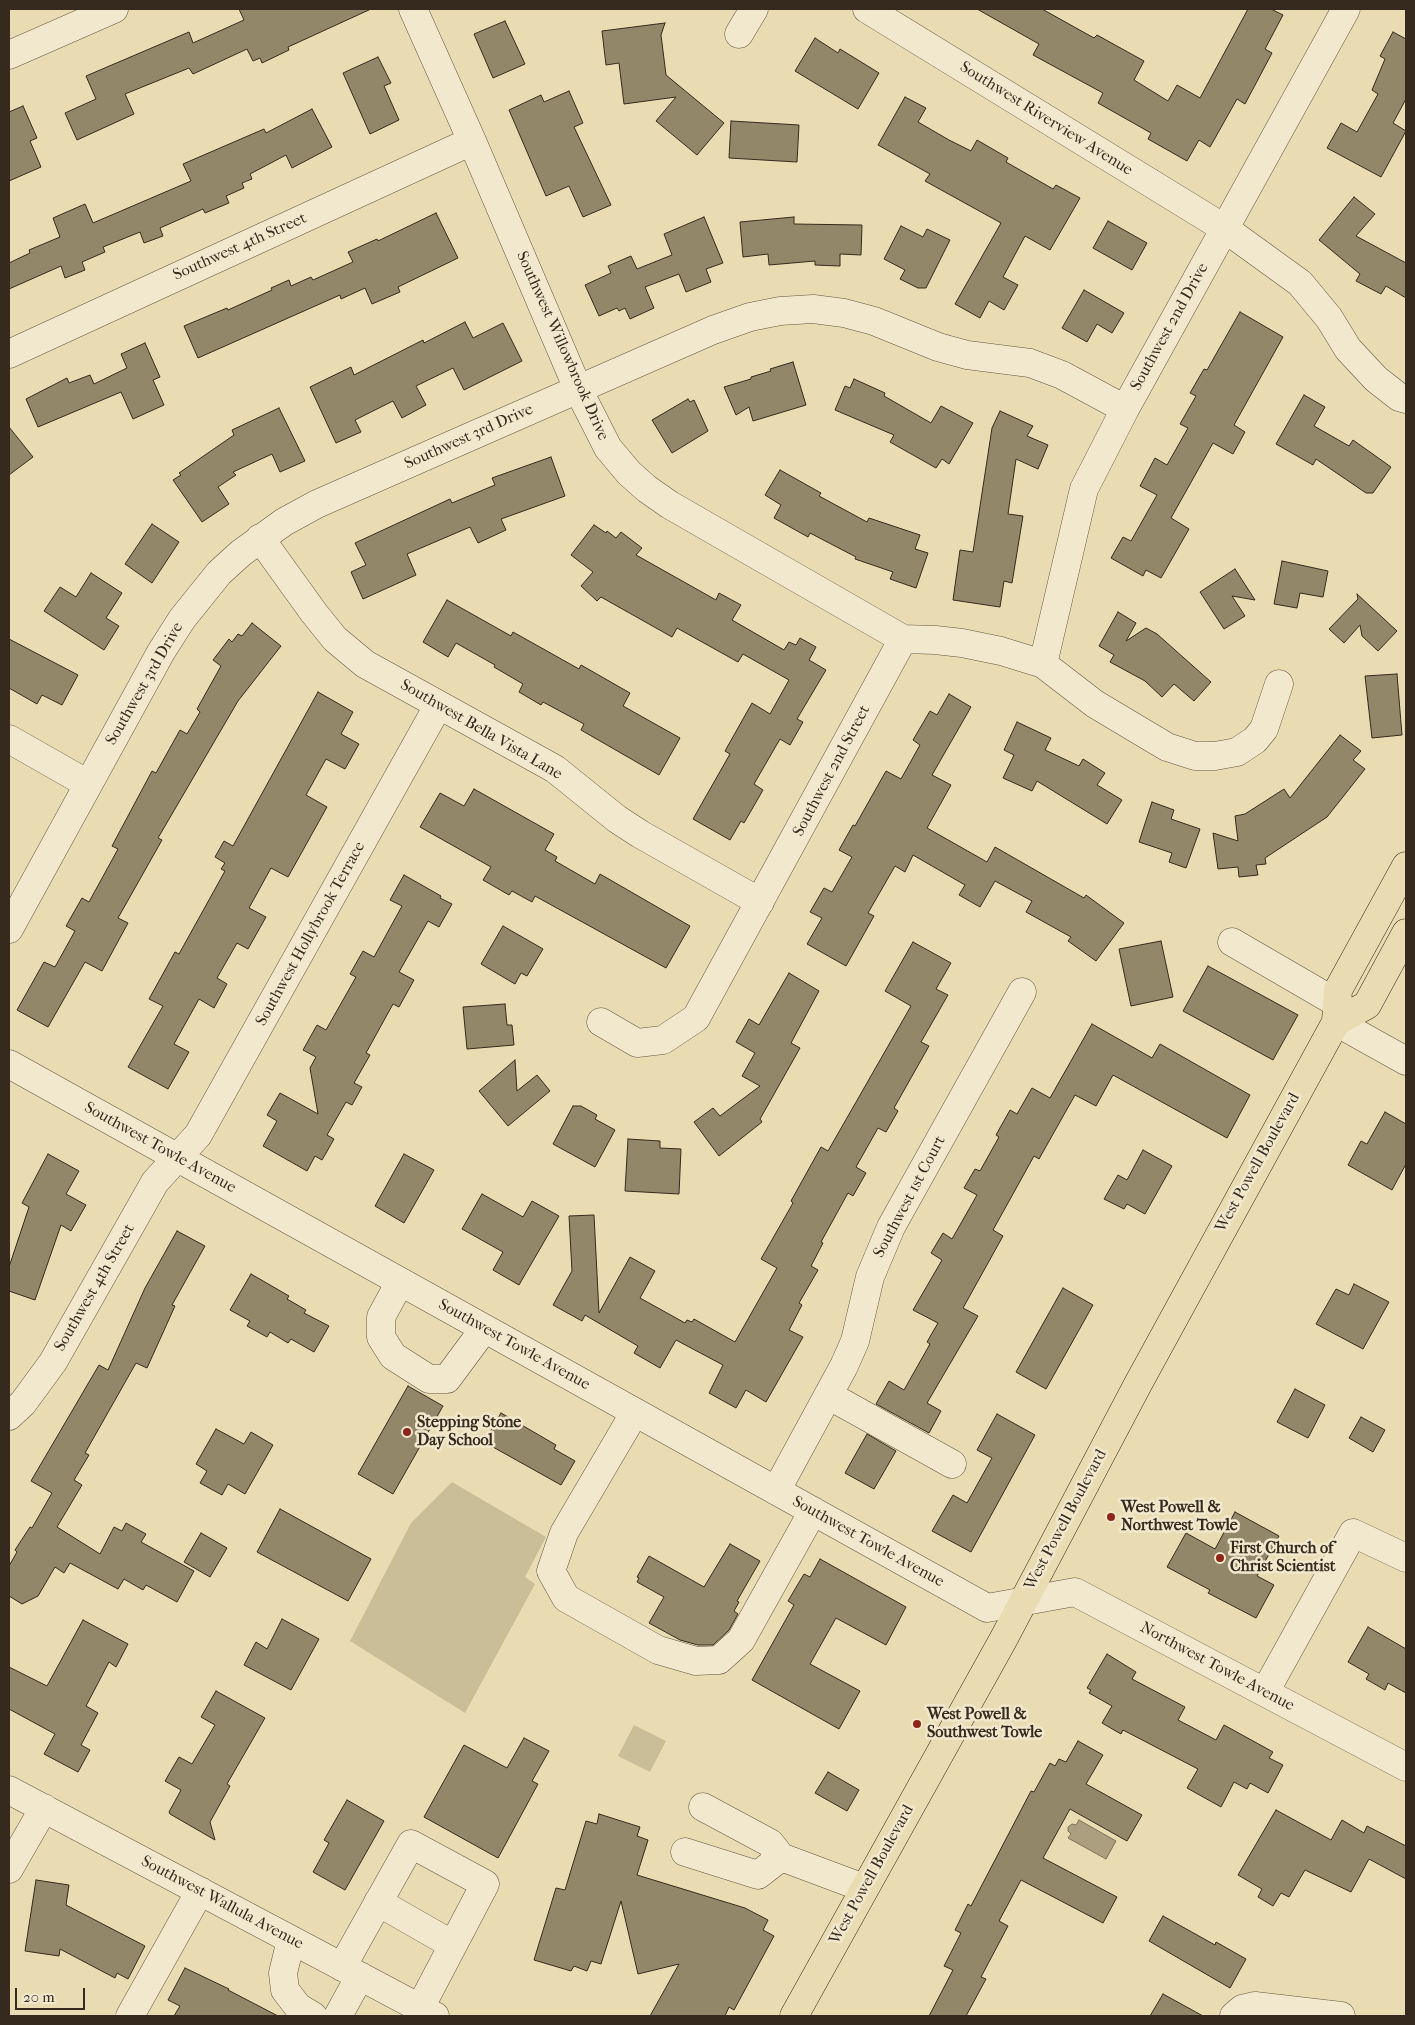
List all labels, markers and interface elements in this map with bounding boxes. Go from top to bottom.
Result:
street label: Southwest Riverview Avenue [956,58,1136,180]
street label: Southwest 4th Street [170,209,310,285]
street label: Southwest Willowbrook Drive [512,249,612,443]
street label: Southwest 2nd Drive [1127,260,1213,394]
street label: Southwest 3rd Drive [402,400,536,474]
street label: Southwest 3rd Drive [102,619,188,749]
street label: Southwest Bella Vista Lane [397,676,565,784]
street label: Southwest 2nd Street [789,702,875,840]
street label: Southwest Hollybrook Terrace [252,838,370,1030]
street label: West Powell Boulevard [1212,1090,1304,1236]
street label: Southwest Towle Avenue [81,1098,239,1198]
street label: Southwest 1st Court [870,1133,950,1261]
street label: Southwest 4th Street [51,1221,139,1355]
street label: Southwest Towle Avenue [435,1295,593,1395]
place label: Stepping Stone Day School [417,1413,521,1451]
marker: Stepping Stone Day School [401,1426,413,1438]
street label: West Powell Boulevard [1021,1446,1111,1594]
street label: Southwest Towle Avenue [789,1492,947,1592]
place label: West Powell & Northwest Towle [1121,1498,1238,1536]
marker: West Powell & Northwest Towle [1105,1511,1117,1523]
place label: First Church of Christ Scientist [1230,1539,1335,1577]
marker: First Church of Christ Scientist [1214,1552,1226,1564]
street label: Northwest Towle Avenue [1137,1618,1297,1716]
place label: West Powell & Southwest Towle [927,1705,1042,1743]
marker: West Powell & Southwest Towle [911,1718,923,1730]
street label: West Powell Boulevard [826,1802,918,1948]
street label: Southwest Wallula Avenue [138,1852,306,1954]
scale bar [18,1978,88,2010]
text: 20 m [23,1988,55,2006]

